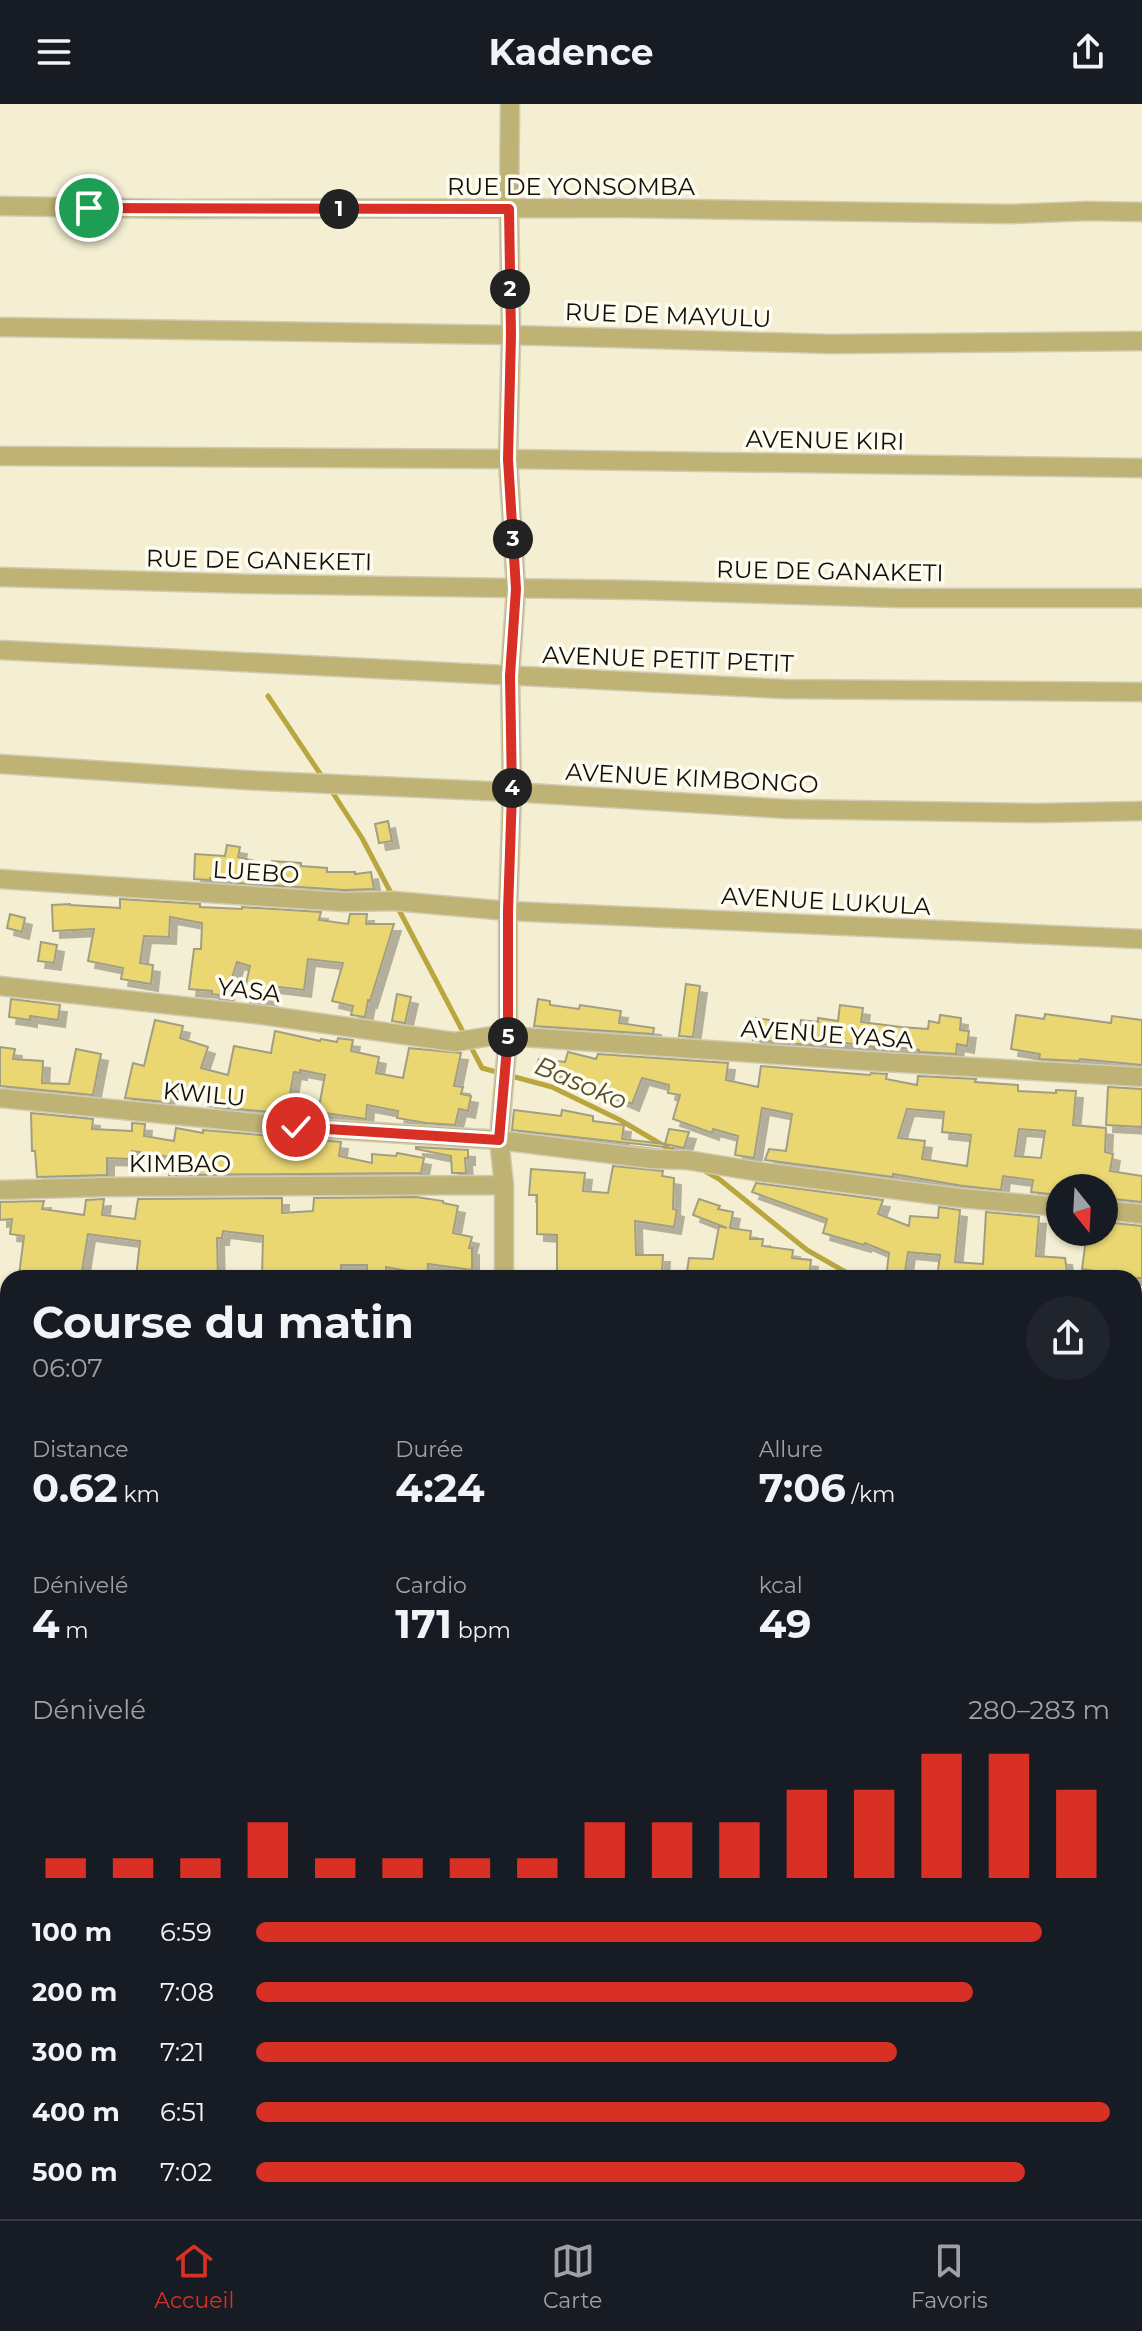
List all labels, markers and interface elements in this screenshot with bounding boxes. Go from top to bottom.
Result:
icon: menu [32,30,76,74]
text: Kadence [489,30,653,74]
icon: share [1066,30,1110,74]
street label: RUE DE YONSOMBA [447,172,696,201]
pin [55,174,123,242]
icon: arrive [67,186,111,230]
pin: 1 [319,189,359,229]
text: 1 [335,195,343,222]
pin: 2 [490,269,530,309]
text: 2 [504,275,516,302]
street label: RUE DE MAYULU [564,297,772,333]
street label: AVENUE KIRI [745,424,905,456]
pin: 3 [493,519,533,559]
text: 3 [506,525,520,552]
street label: RUE DE GANEKETI [146,544,372,576]
street label: RUE DE GANAKETI [716,555,944,587]
street label: AVENUE PETIT PETIT [542,640,794,678]
street label: AVENUE KIMBONGO [565,757,819,799]
pin: 4 [492,768,532,808]
text: 4 [504,774,520,801]
street label: LUEBO [212,854,300,890]
street label: AVENUE LUKULA [721,881,932,921]
street label: YASA [216,972,283,1008]
street label: AVENUE YASA [740,1014,915,1055]
pin: 5 [488,1017,528,1057]
text: 5 [501,1023,515,1050]
water label: Basoko [530,1049,632,1117]
street label: KWILU [162,1076,246,1112]
pin [262,1093,330,1161]
icon: check [274,1105,318,1149]
street label: KIMBAO [129,1149,231,1178]
north arrow [1046,1174,1118,1246]
map controls [1046,1174,1118,1246]
text: Course du matin [32,1295,414,1349]
button: share [1026,1296,1110,1380]
text: 06:07 [32,1352,103,1384]
text: Distance [32,1436,129,1463]
text: Durée [395,1436,463,1463]
text: Allure [759,1436,823,1463]
text: 0.62 [32,1463,118,1512]
text: 4:24 [395,1463,484,1512]
text: 7:06 [759,1463,846,1512]
text: km [118,1481,160,1508]
text: /km [846,1481,895,1508]
text: Dénivelé [32,1572,128,1599]
text: Cardio [395,1572,467,1599]
text: kcal [759,1572,803,1599]
text: 4 [32,1599,60,1648]
text: 171 [395,1599,452,1648]
text: 49 [759,1599,812,1648]
text: m [60,1617,89,1644]
text: bpm [452,1617,511,1644]
text: Dénivelé [32,1694,146,1726]
text: 280–283 m [968,1694,1110,1726]
text: 100 m [32,1916,112,1948]
text: 6:59 [160,1916,212,1948]
text: 200 m [32,1976,117,2008]
text: 7:08 [160,1976,214,2008]
text: 300 m [32,2036,117,2068]
text: 7:21 [160,2036,204,2068]
text: 400 m [32,2096,120,2128]
text: 6:51 [160,2096,205,2128]
text: 500 m [32,2156,117,2188]
text: 7:02 [160,2156,212,2188]
tab: Accueil [154,2239,234,2314]
tab: Carte [543,2239,602,2314]
tab: Favoris [911,2239,988,2314]

